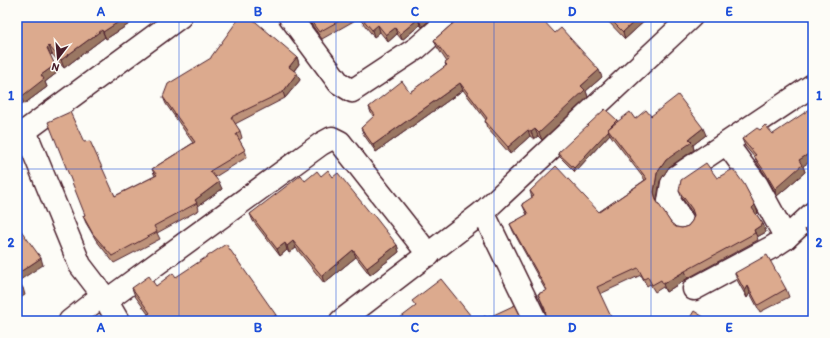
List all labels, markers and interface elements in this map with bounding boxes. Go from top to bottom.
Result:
text: A [96,4,106,19]
text: B [254,4,263,19]
text: C [411,4,420,19]
text: D [568,4,577,19]
text: E [725,4,733,19]
north arrow [38,38,78,78]
text: N [50,60,61,74]
text: 1 [8,88,14,103]
text: 1 [816,88,822,103]
text: 2 [8,235,15,250]
text: 2 [816,235,823,250]
text: A [96,320,106,335]
text: B [254,320,263,335]
text: C [411,320,420,335]
text: D [568,320,577,335]
text: E [725,320,733,335]

